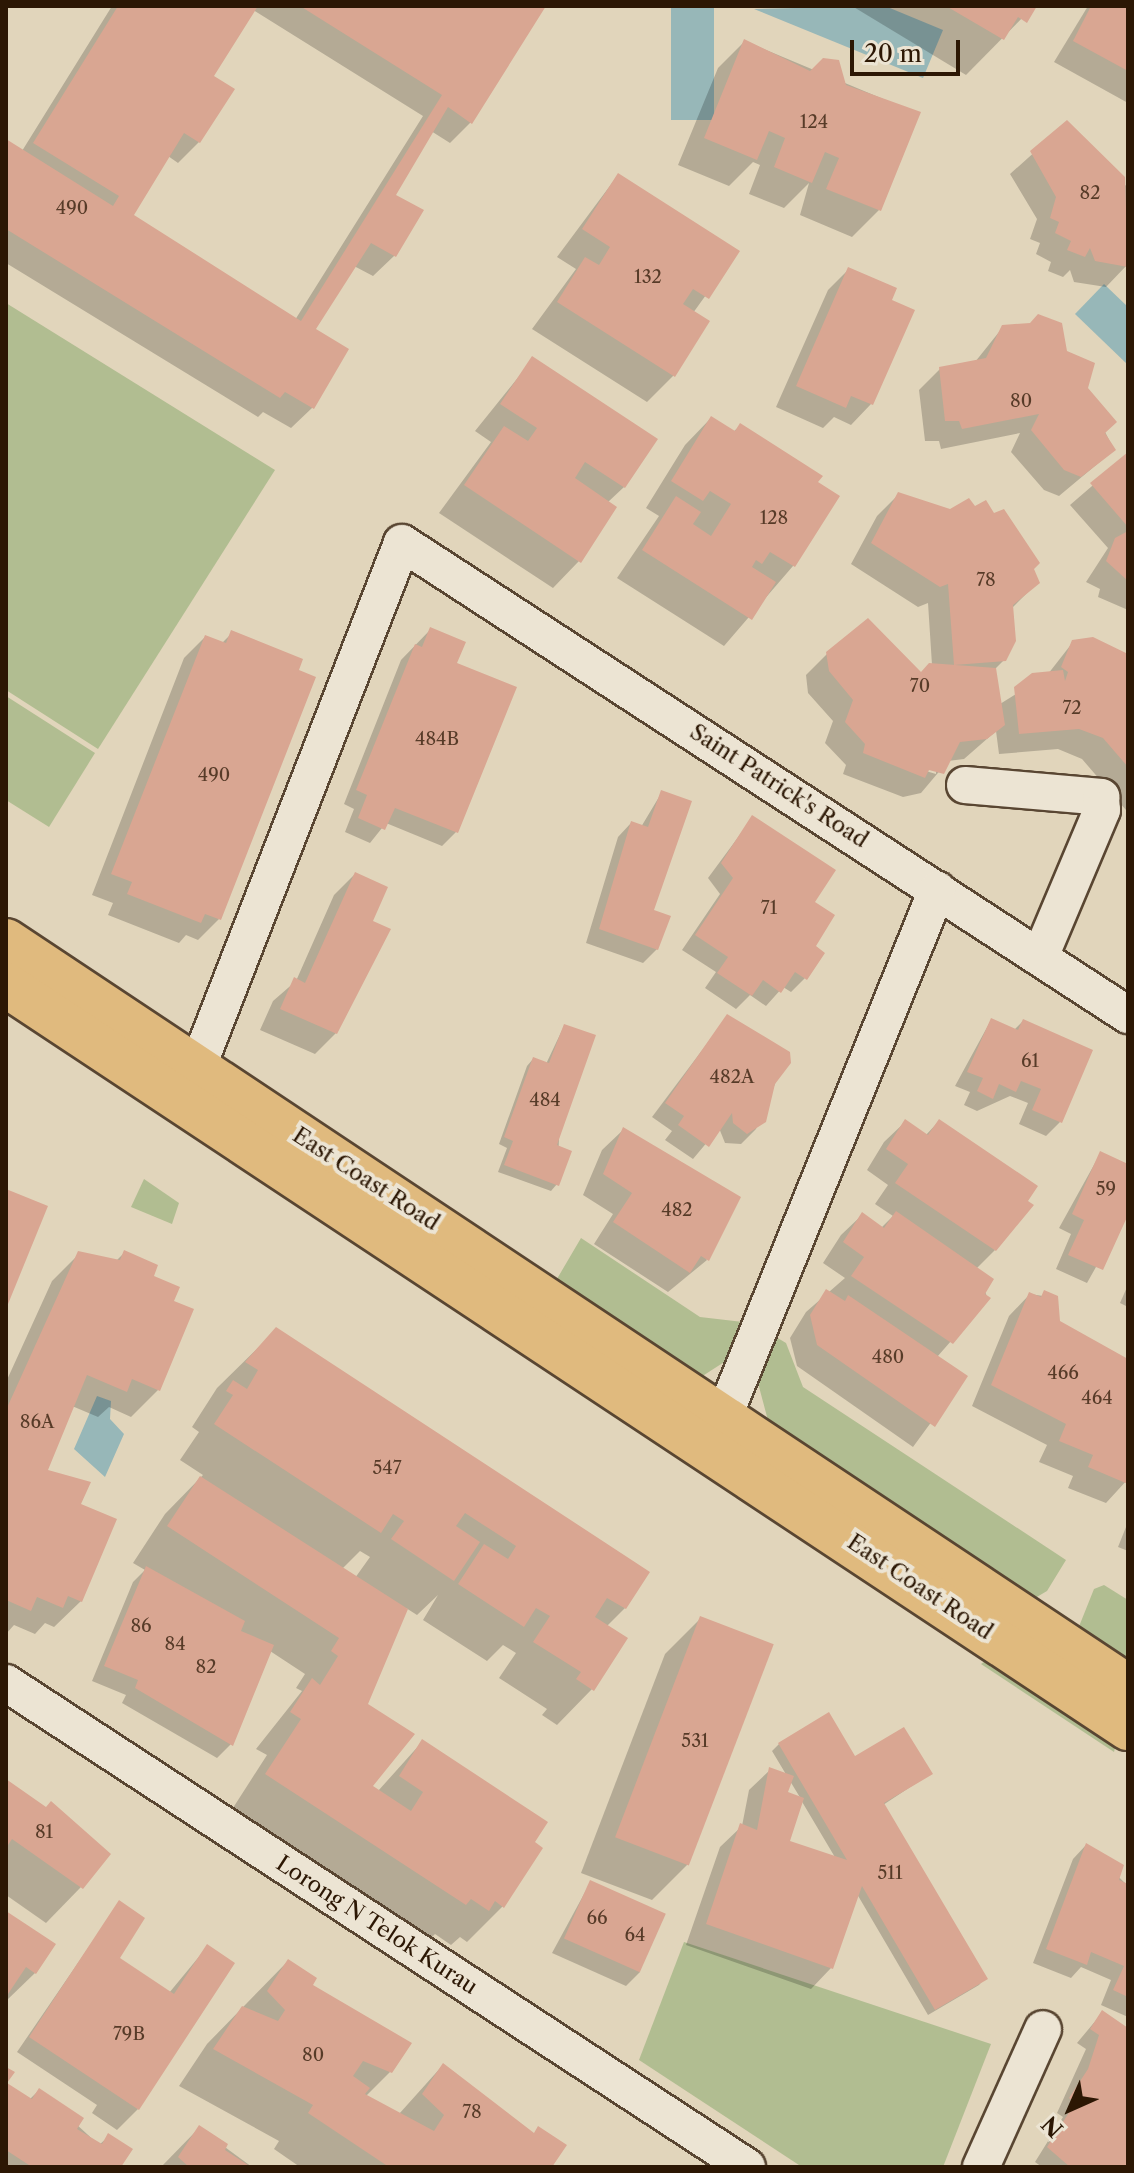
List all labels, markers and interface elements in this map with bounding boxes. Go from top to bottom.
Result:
scale bar [854,24,964,74]
text: 20 m [864,39,922,68]
house number: 124 [800,111,828,133]
house number: 82 [1079,182,1101,204]
house number: 490 [56,197,88,219]
house number: 132 [634,266,662,288]
house number: 80 [1010,390,1032,412]
house number: 128 [760,507,788,529]
house number: 78 [976,569,996,591]
house number: 70 [910,675,930,697]
house number: 72 [1062,697,1082,719]
street label: Saint Patrick's Road [685,719,873,853]
house number: 484B [415,728,459,750]
house number: 490 [198,764,230,786]
house number: 71 [761,897,777,919]
house number: 61 [1021,1050,1039,1072]
house number: 482A [710,1066,754,1088]
house number: 484 [529,1089,561,1111]
street label: East Coast Road [288,1122,444,1236]
house number: 59 [1096,1178,1116,1200]
house number: 482 [661,1199,693,1221]
house number: 480 [872,1346,904,1368]
house number: 466 [1047,1362,1079,1384]
house number: 464 [1081,1387,1113,1409]
house number: 86A [20,1411,54,1433]
house number: 547 [372,1457,402,1479]
street label: East Coast Road [842,1529,998,1645]
house number: 86 [130,1615,152,1637]
house number: 84 [164,1633,186,1655]
house number: 82 [195,1656,217,1678]
house number: 531 [681,1730,709,1752]
house number: 81 [35,1821,53,1843]
street label: Lorong N Telok Kurau [271,1850,483,2000]
house number: 511 [878,1862,902,1884]
house number: 66 [586,1907,608,1929]
house number: 64 [625,1924,645,1946]
house number: 79B [113,2023,145,2045]
house number: 80 [302,2044,324,2066]
north arrow [1030,2069,1110,2149]
house number: 78 [462,2101,482,2123]
text: N [1036,2110,1069,2143]

